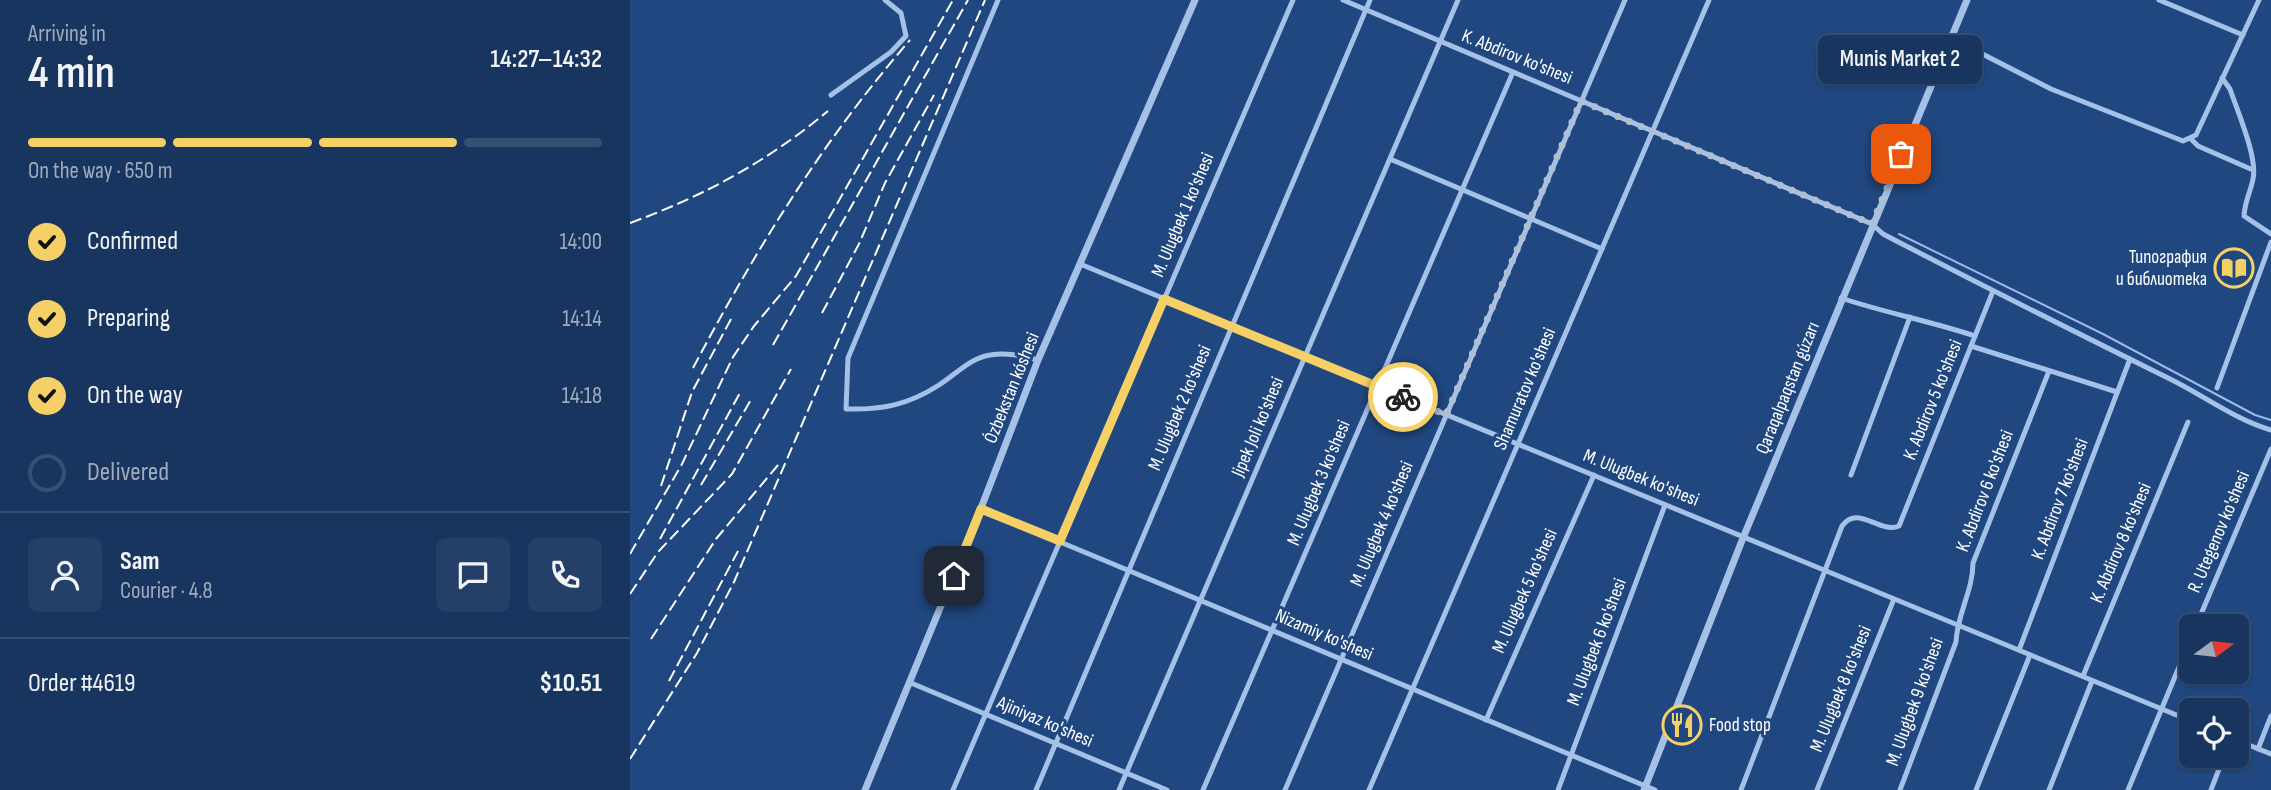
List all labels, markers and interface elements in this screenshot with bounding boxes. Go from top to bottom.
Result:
text: Arriving in [28,20,106,48]
street label: K. Abdirov ko'shesi [1458,24,1576,90]
callout: Munis Market 2 [1819,35,1983,84]
text: 14:27–14:32 [490,44,602,75]
text: Munis Market 2 [1840,45,1960,73]
text: 4 min [28,46,115,101]
pin [1871,124,1931,184]
icon: bag [1882,135,1920,173]
street label: M. Ulugbek 1 ko'shesi [1147,149,1219,281]
text: On the way · 650 m [28,157,173,185]
icon: check [28,223,66,261]
text: Confirmed [87,226,178,257]
text: 14:00 [559,228,602,256]
place label: Типография и библиотека [2116,246,2207,291]
library icon: Типография и библиотека [2213,247,2255,289]
icon: check [28,300,66,338]
text: Preparing [87,303,170,334]
text: 14:14 [562,305,602,333]
street label: Qaraqalpaqstan gúzarı [1751,319,1825,457]
street label: Shamuratov ko'shesi [1489,324,1561,454]
street label: Ózbekstan kóshesi [979,329,1045,447]
street label: K. Abdirov 5 ko'shesi [1898,336,1968,464]
street label: M. Ulugbek 2 ko'shesi [1143,342,1217,474]
courier [1368,362,1438,432]
street label: Jipek Joli ko'shesi [1226,374,1289,481]
icon: check [28,377,66,415]
icon: bike [1384,378,1422,416]
text: On the way [87,380,183,411]
text: 14:18 [562,382,602,410]
street label: M. Ulugbek 3 ko'shesi [1282,417,1356,549]
street label: K. Abdirov 6 ko'shesi [1951,427,2019,555]
street label: K. Abdirov 7 ko'shesi [2026,435,2094,563]
street label: M. Ulugbek ko'shesi [1580,444,1702,512]
text: Delivered [87,457,169,488]
street label: M. Ulugbek 4 ko'shesi [1345,458,1419,590]
street label: R. Utegenov ko'shesi [2183,468,2255,596]
street label: K. Abdirov 8 ko'shesi [2085,479,2157,607]
street label: M. Ulugbek 5 ko'shesi [1487,525,1563,657]
button: person [28,538,102,612]
button: chat [436,538,510,612]
button: phone [528,538,602,612]
text: Sam [120,546,160,577]
pin [924,546,984,606]
icon: home [935,557,973,595]
street label: M. Ulugbek 6 ko'shesi [1562,575,1632,709]
text: Courier · 4.8 [120,577,213,605]
street label: Nizamiy ko'shesi [1272,604,1376,666]
north arrow [2179,614,2249,684]
map controls [2179,614,2249,768]
street label: M. Ulugbek 8 ko'shesi [1805,622,1877,756]
street label: M. Ulugbek 9 ko'shesi [1881,635,1949,769]
text: Order #4619 [28,668,135,699]
text: $10.51 [539,668,602,699]
street label: Ajiniyaz ko'shesi [993,691,1097,753]
button: locate [2179,698,2249,768]
restaurant icon: Food stop [1661,704,1703,746]
place label: Food stop [1709,714,1771,737]

